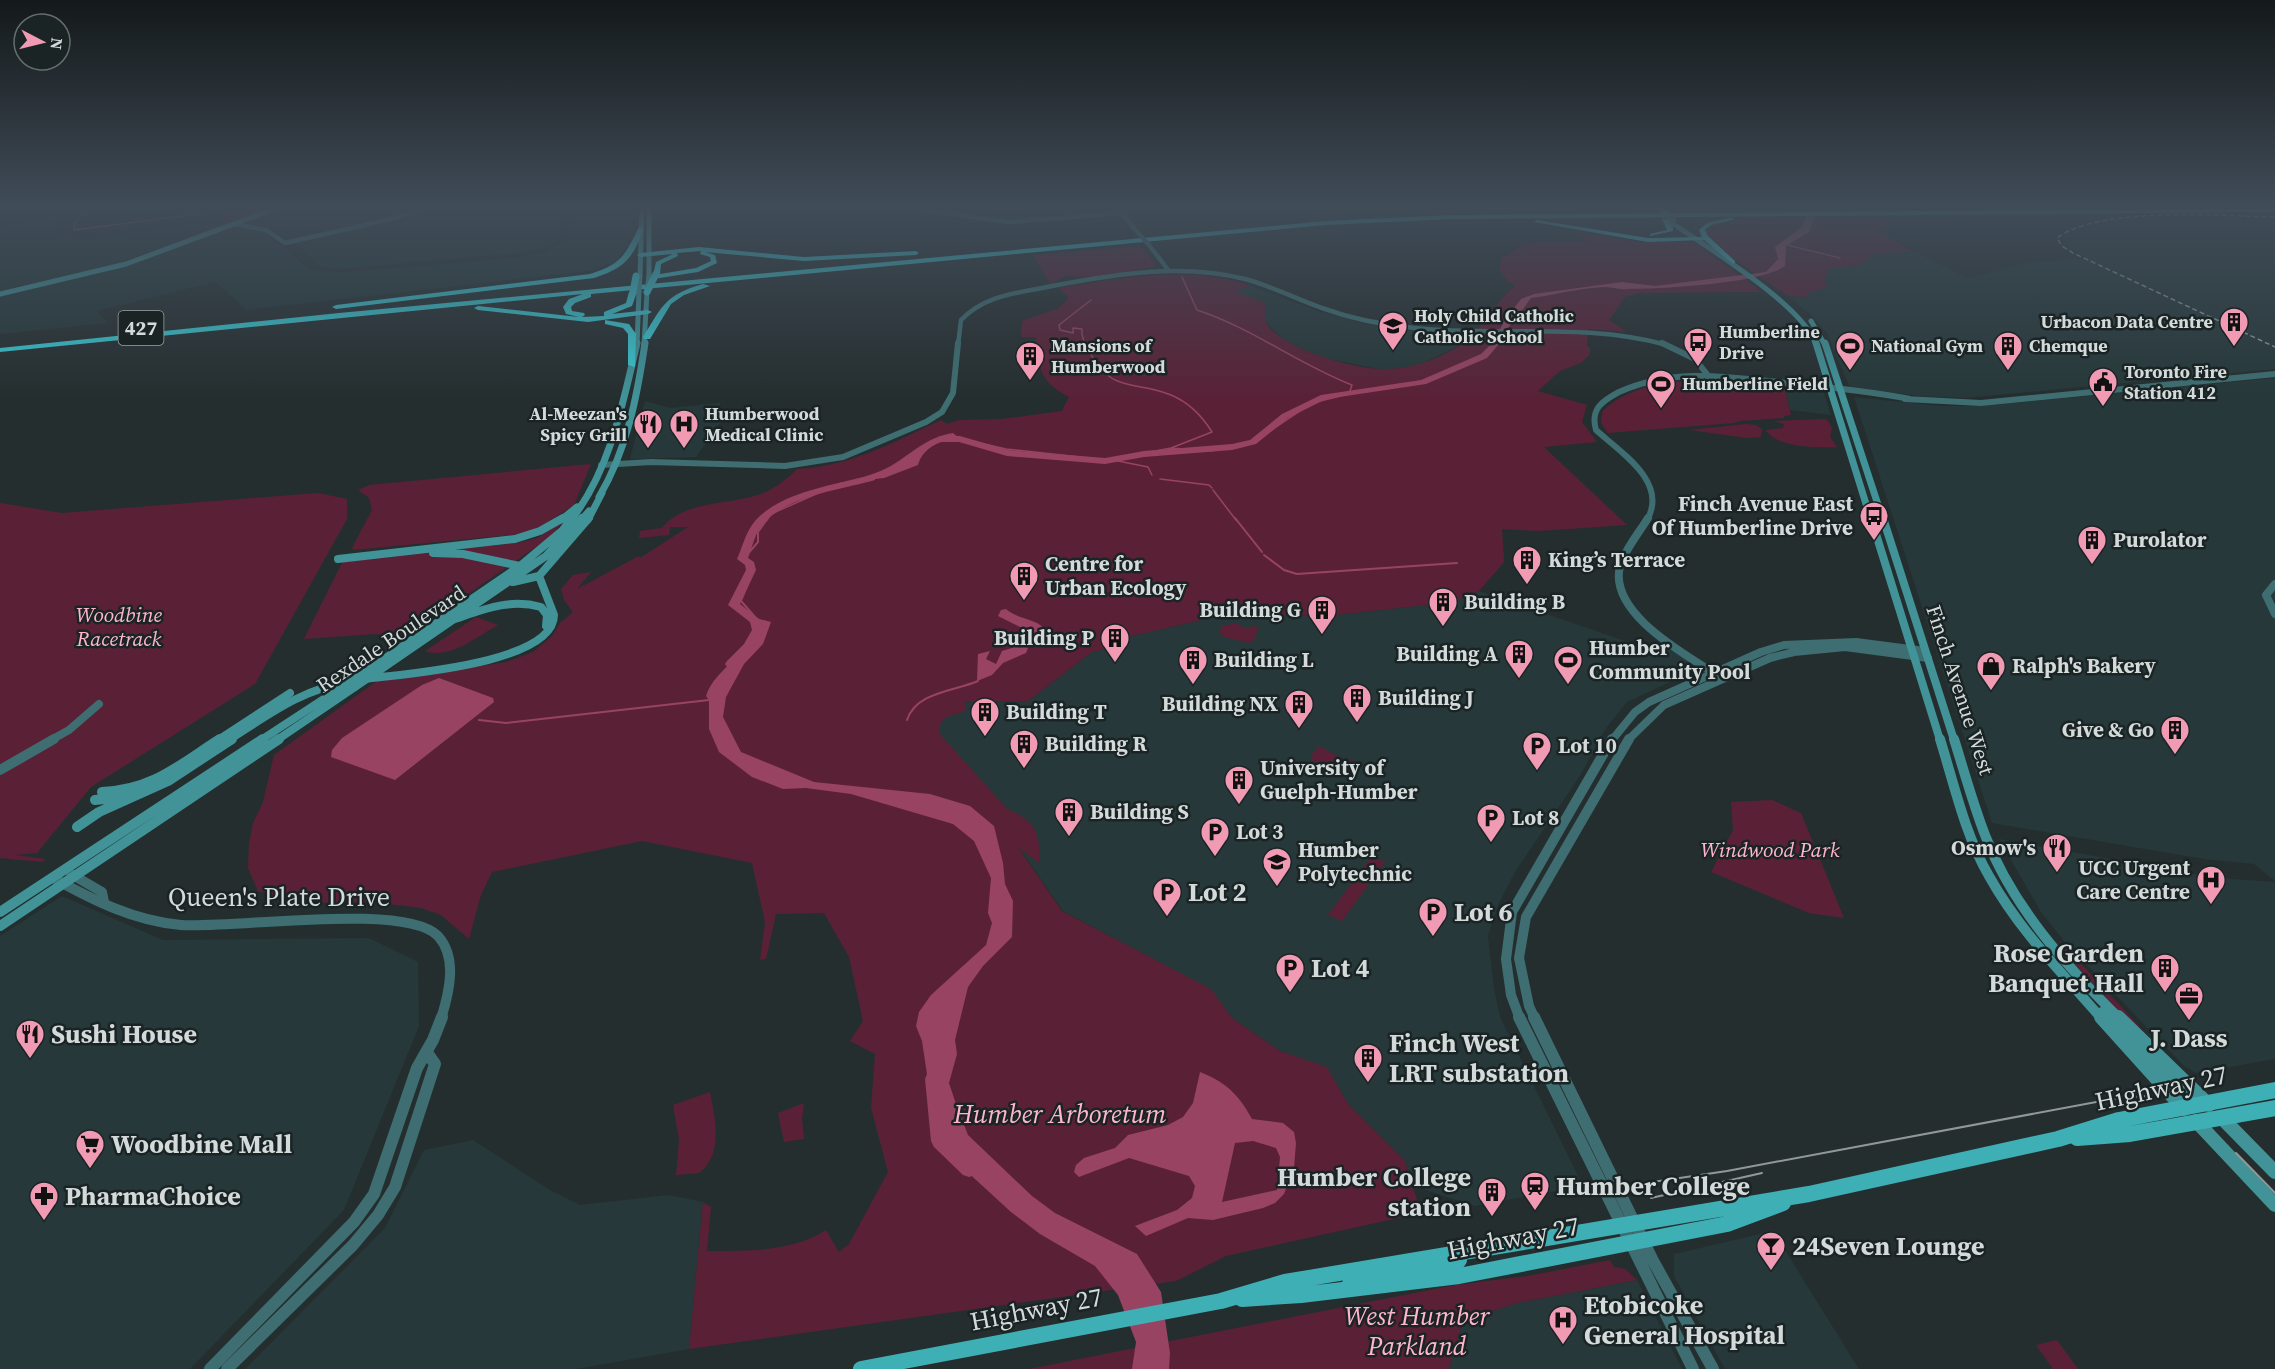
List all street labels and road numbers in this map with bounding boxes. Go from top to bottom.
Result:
road number: 427 [118,311,164,345]
street label: Rexdale Boulevard [310,578,471,699]
street label: Finch Avenue West [1919,601,2002,779]
street label: Queen's Plate Drive [168,879,390,915]
street label: Highway 27 [2092,1056,2230,1120]
street label: Highway 27 [1444,1208,1582,1268]
street label: Highway 27 [967,1279,1105,1339]

